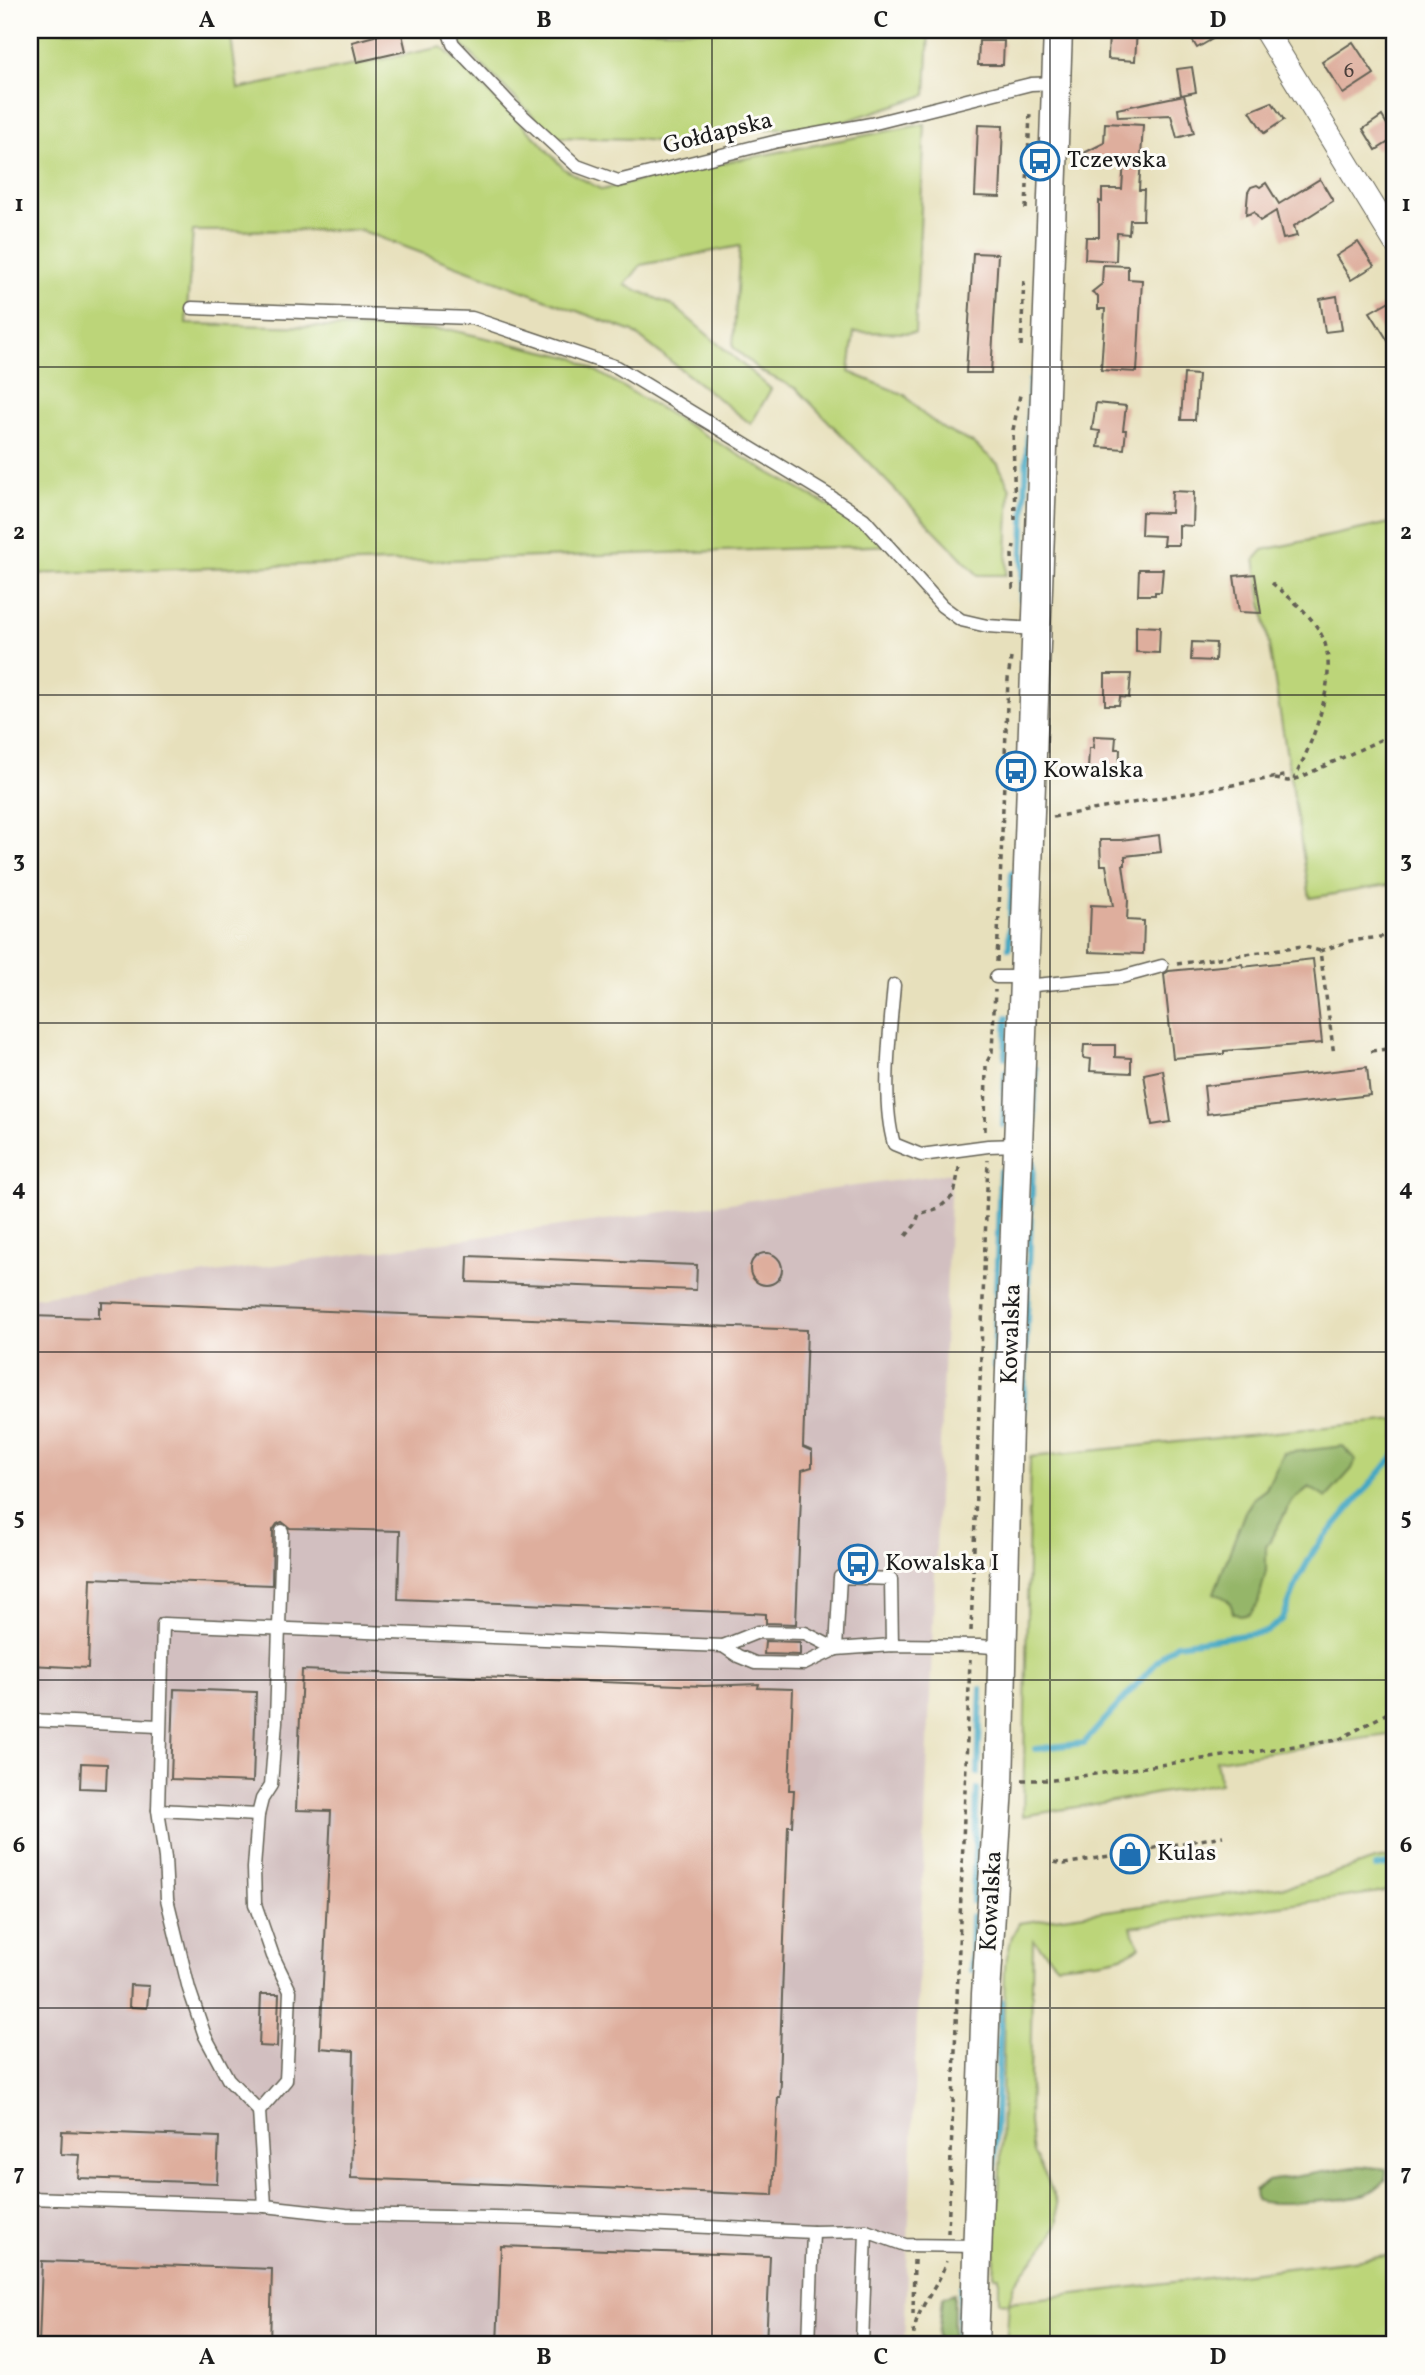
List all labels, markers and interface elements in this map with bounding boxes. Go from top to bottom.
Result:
text: A [199,5,215,37]
text: B [536,5,552,37]
text: C [874,5,888,37]
text: D [1210,5,1227,37]
house number: 6 [1344,57,1354,86]
street label: Gołdapska [660,104,776,164]
bus stop icon: Tczewska [1019,140,1061,182]
place label: Tczewska [1067,144,1167,178]
text: 1 [14,189,24,221]
text: 1 [1401,189,1411,221]
text: 2 [13,517,25,549]
text: 2 [1400,517,1412,549]
bus stop icon: Kowalska [995,750,1037,792]
place label: Kowalska [1043,754,1144,788]
text: 3 [13,845,25,877]
text: 3 [1400,845,1412,877]
text: 4 [12,1173,26,1205]
text: 4 [1399,1173,1413,1205]
street label: Kowalska [993,1283,1031,1385]
text: 5 [13,1502,25,1534]
text: 5 [1400,1502,1412,1534]
bus stop icon: Kowalska I [837,1543,879,1585]
place label: Kowalska I [885,1547,999,1581]
text: 6 [13,1830,25,1862]
text: 6 [1400,1830,1412,1862]
shop icon: Kulas [1109,1833,1151,1875]
place label: Kulas [1157,1837,1216,1871]
street label: Kowalska [972,1850,1012,1952]
text: 7 [14,2158,25,2190]
text: 7 [1401,2158,1412,2190]
text: A [199,2342,215,2374]
text: B [536,2342,552,2374]
text: C [874,2342,888,2374]
text: D [1210,2342,1227,2374]

